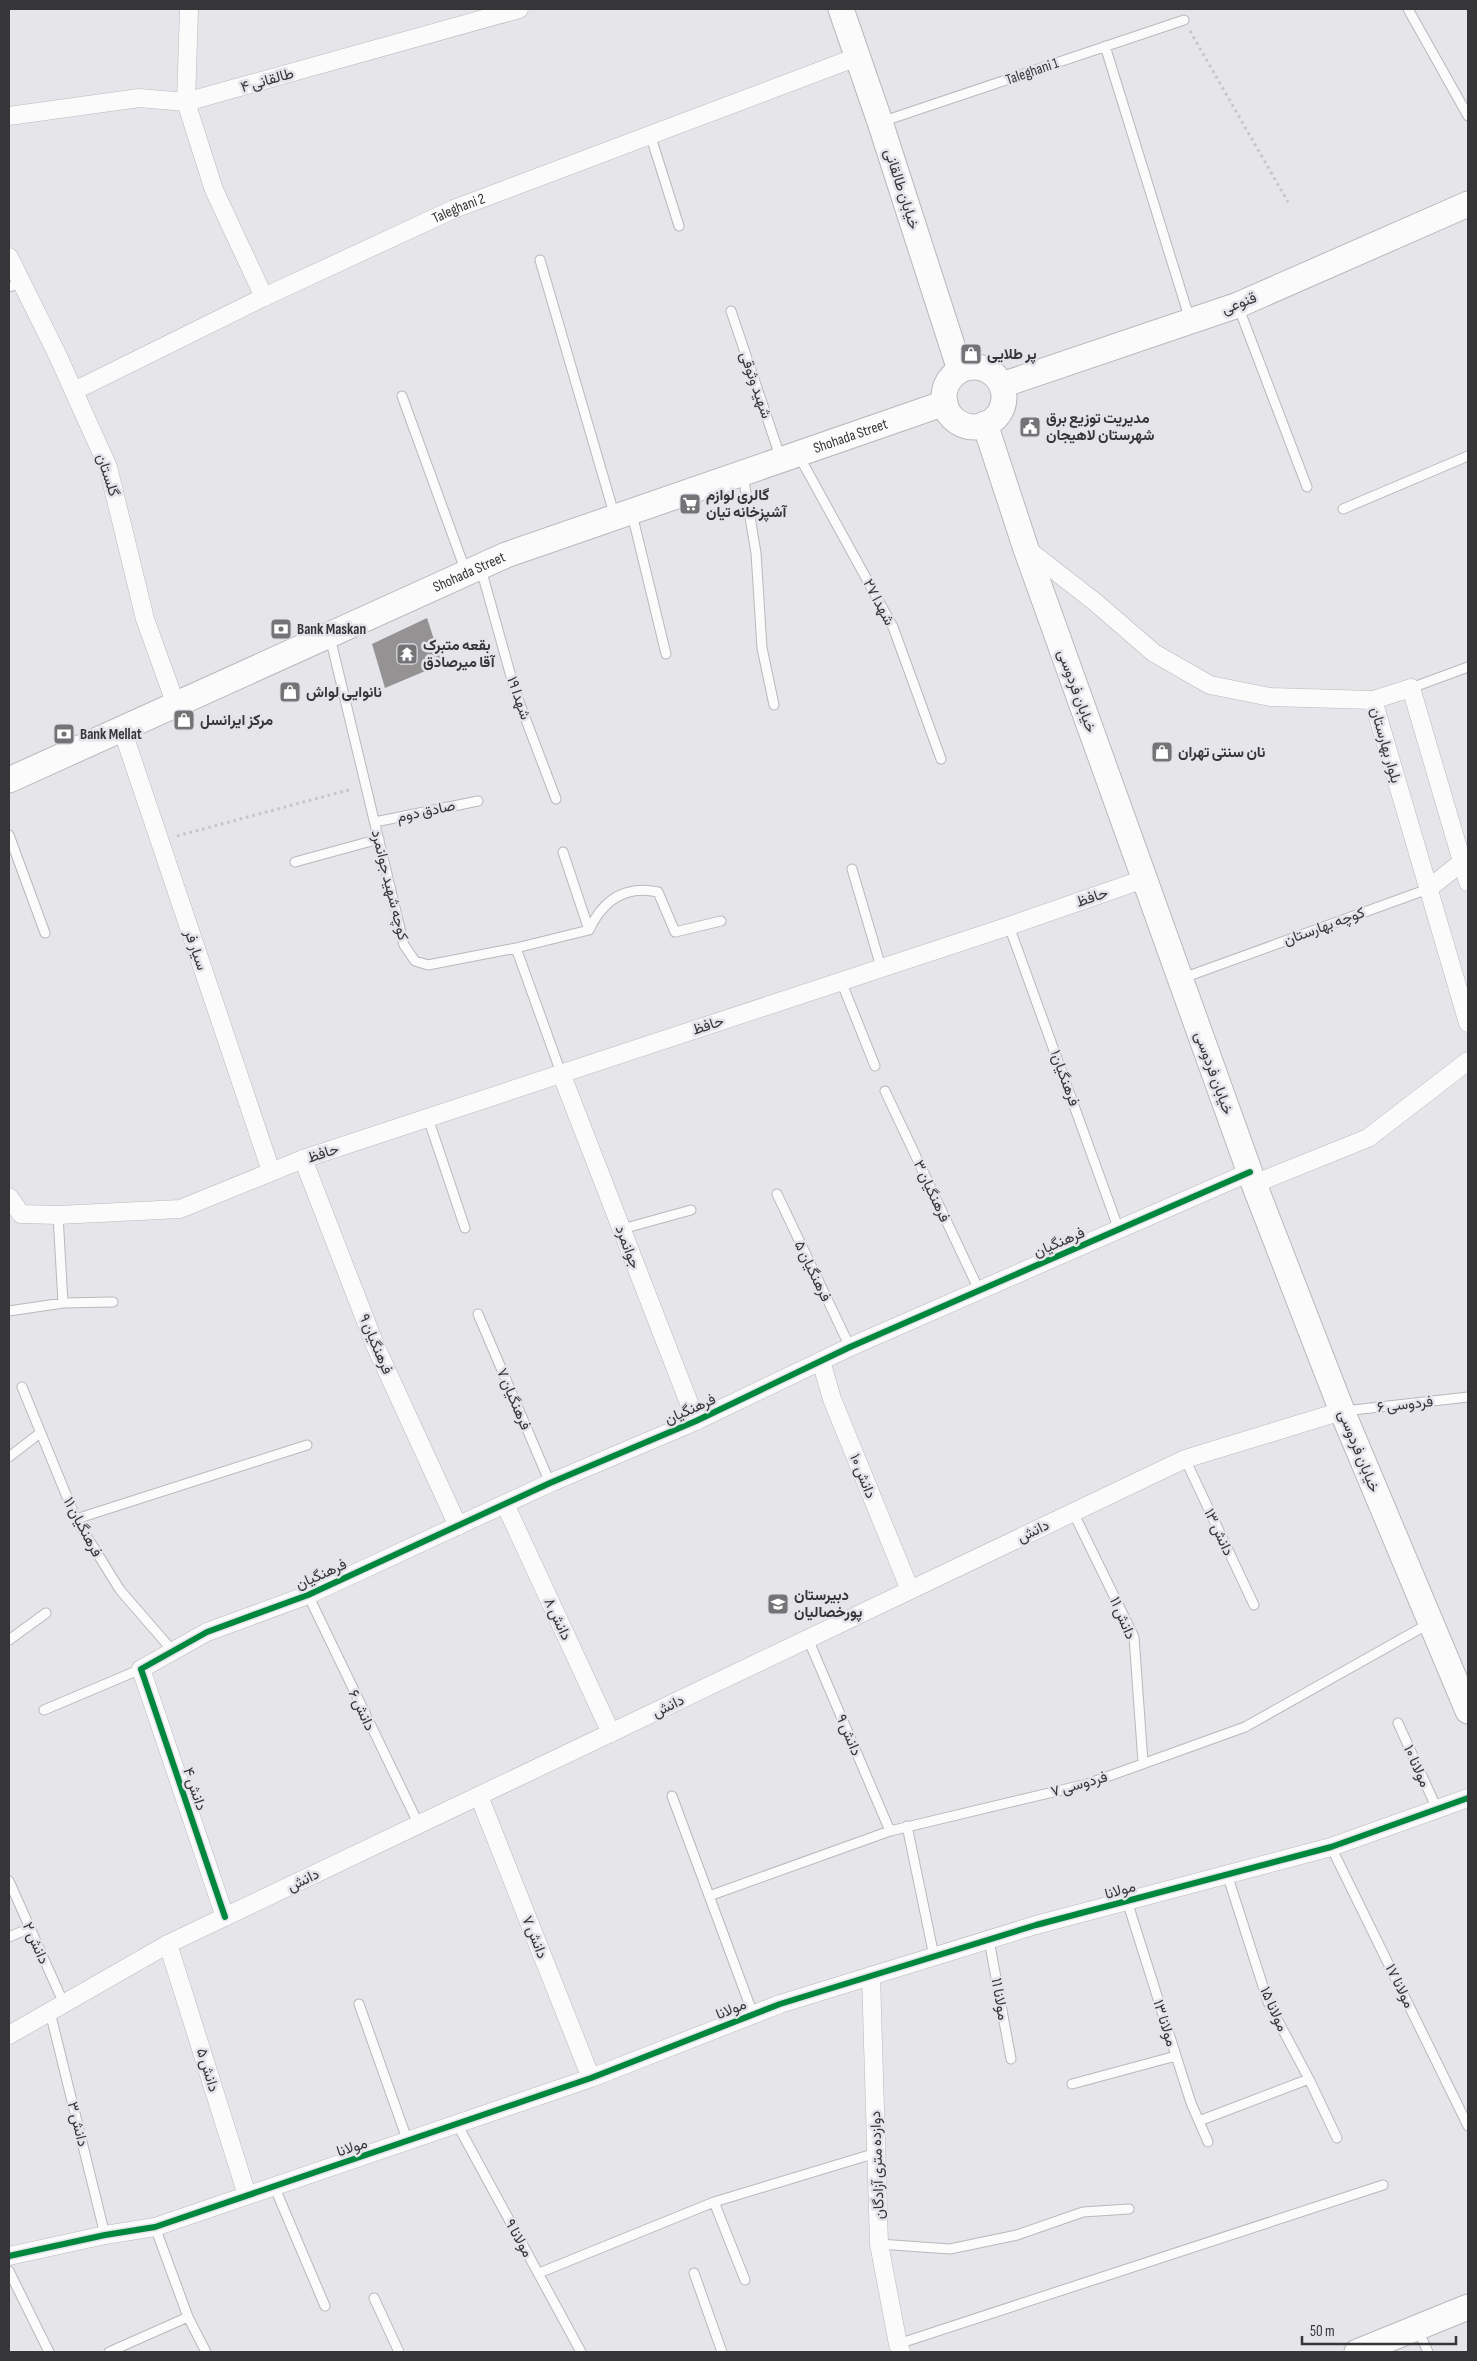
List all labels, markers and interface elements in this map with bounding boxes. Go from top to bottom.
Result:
street label: Taleghani 1 [1003,53,1062,89]
street label: طالقانی ۴ [238,64,296,97]
street label: خیابان طالقانی [880,146,923,232]
street label: Taleghani 2 [429,189,488,228]
street label: قنوعی [1219,288,1260,319]
shop icon: پر طلایی [959,342,983,366]
place label: پر طلایی [987,345,1036,364]
street label: شهید وثوقی [735,349,776,421]
place label: مدیریت توزیع برق شهرستان لاهیجان [1046,409,1155,445]
street label: Shohada Street [811,414,891,458]
public building icon: مدیریت توزیع برق شهرستان لاهیجان [1018,415,1042,439]
street label: گلستان [92,451,123,499]
place label: گالری لوازم آشپزخانه تیان [706,486,788,522]
supermarket icon: گالری لوازم آشپزخانه تیان [678,492,702,516]
street label: Shohada Street [430,547,509,597]
street label: ۲۷ شهدا [858,576,899,629]
bank icon: Bank Maskan [269,617,293,641]
place label: Bank Maskan [297,620,366,639]
place label: بقعه متبرک آقا میرصادق [423,636,496,672]
temple icon: بقعه متبرک آقا میرصادق [395,642,419,666]
street label: خیابان فردوسی [1053,647,1100,735]
street label: شهدا ۱۹ [502,674,535,723]
shop icon: نانوایی لواش [278,680,302,704]
place label: نانوایی لواش [306,683,382,702]
street label: بلوار بهارستان [1366,705,1405,785]
shop icon: مرکز ایرانسل [172,708,196,732]
place label: مرکز ایرانسل [200,711,273,730]
bank icon: Bank Mellat [52,722,76,746]
place label: Bank Mellat [80,725,142,744]
shop icon: نان سنتی تهران [1150,740,1174,764]
place label: نان سنتی تهران [1178,743,1265,762]
street label: صادق دوم [395,796,457,827]
street label: کوچه شهید جوانمرد [367,828,413,943]
street label: حافظ [1074,883,1111,912]
street label: کوچه بهارستان [1281,903,1368,950]
street label: سیار فر [179,927,211,973]
street label: حافظ [690,1011,726,1040]
street label: خیابان فردوسی [1190,1029,1237,1117]
street label: فرهنگیان۱ [1046,1047,1084,1109]
street label: حافظ [305,1139,341,1168]
street label: فرهنگیان ۳ [909,1157,954,1225]
street label: جوانمرد [611,1223,644,1272]
street label: فرهنگیان [1031,1223,1088,1262]
street label: فرهنگیان ۵ [790,1238,835,1305]
street label: فرهنگیان ۹ [354,1311,397,1377]
street label: فرهنگیان ۷ [492,1365,535,1433]
street label: فرهنگیان [662,1390,719,1429]
street label: فردوسی ۶ [1376,1392,1434,1417]
street label: خیابان فردوسی [1333,1407,1384,1495]
street label: دانش ۱۰ [845,1451,880,1501]
street label: فرهنگیان ۱۱ [59,1494,106,1561]
street label: دانش ۱۳ [1199,1505,1238,1559]
street label: دانش [1014,1516,1052,1547]
street label: فرهنگیان [293,1555,350,1594]
place label: دبیرستان پورخصالیان [794,1586,862,1622]
school or university icon: دبیرستان پورخصالیان [766,1592,790,1616]
street label: دانش ۱۱ [1105,1594,1140,1642]
street label: دانش ۸ [539,1595,576,1643]
street label: دانش ۶ [344,1687,379,1734]
street label: دانش [649,1691,687,1722]
street label: دانش ۹ [831,1712,866,1759]
street label: مولانا ۱۰ [1399,1742,1434,1790]
street label: دانش ۴ [178,1765,211,1813]
street label: فردوسی ۷ [1049,1767,1110,1802]
street label: دانش [284,1865,322,1896]
street label: مولانا [1103,1877,1138,1904]
street label: دانش ۷ [517,1913,552,1961]
street label: دانش ۲ [18,1919,53,1967]
street label: مولانا ۱۷ [1381,1961,1418,2011]
street label: مولانا ۱۱ [986,1977,1013,2022]
street label: مولانا ۱۵ [1255,1984,1292,2035]
street label: مولانا [713,1995,749,2024]
street label: مولانا ۱۳ [1148,1997,1181,2049]
street label: دانش ۵ [192,2046,223,2094]
street label: دانش ۳ [63,2100,92,2149]
street label: دوازده متری آزادگان [866,2110,889,2220]
street label: مولانا [334,2134,370,2161]
street label: مولانا ۹ [500,2216,537,2261]
scale bar [1302,2314,1456,2346]
text: 50 m [1310,2322,1335,2341]

